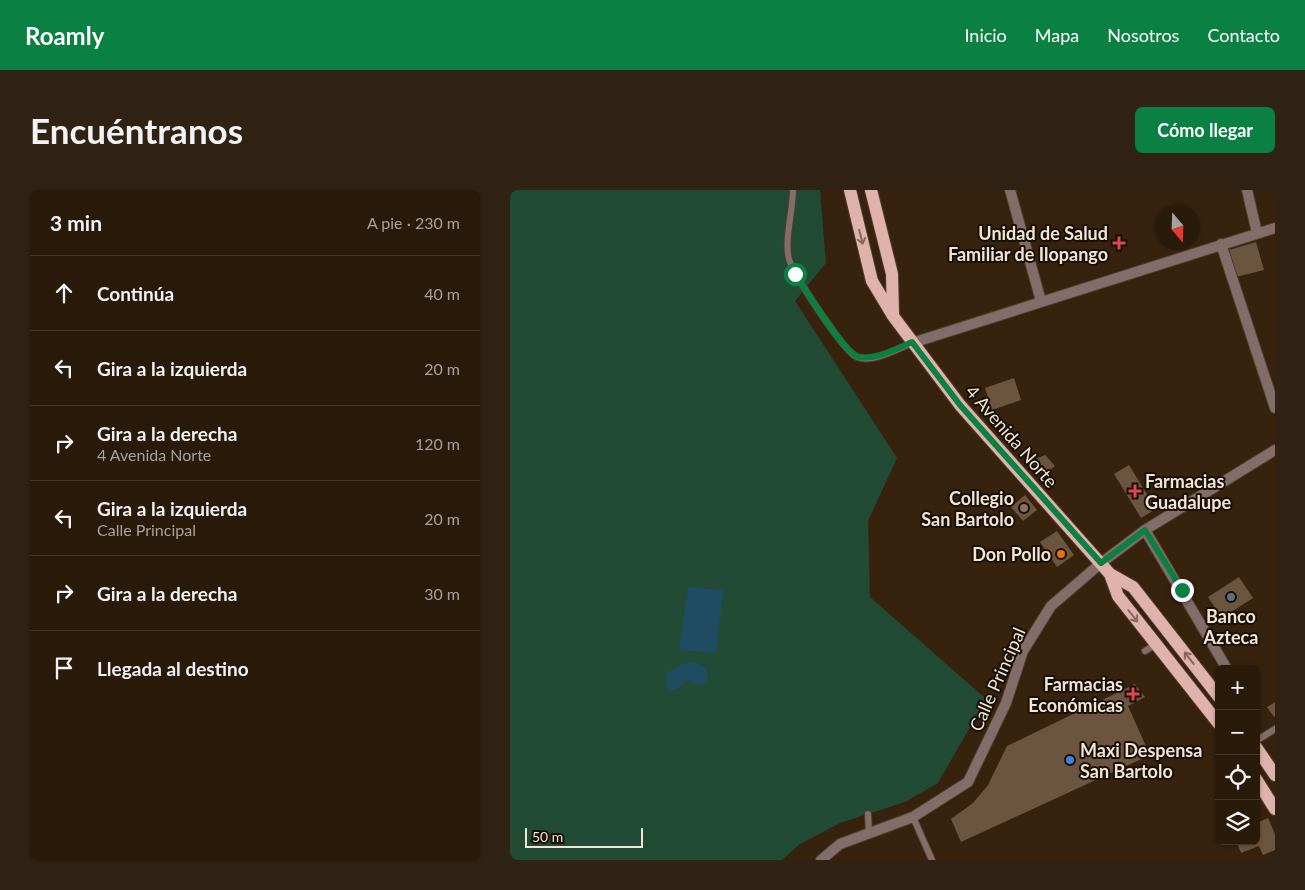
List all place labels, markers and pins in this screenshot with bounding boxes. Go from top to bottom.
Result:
place label: Unidad de Salud Familiar de Ilopango [948,222,1108,265]
marker: Unidad de Salud Familiar de Ilopango [1112,236,1126,250]
place label: Farmacias Guadalupe [1145,470,1231,513]
marker: Farmacias Guadalupe [1129,485,1141,497]
place label: Collegio San Bartolo [921,487,1014,530]
marker: Collegio San Bartolo [1018,502,1030,514]
place label: Don Pollo [972,543,1051,565]
marker: Don Pollo [1055,548,1067,560]
marker: Banco Azteca [1225,591,1237,603]
place label: Banco Azteca [1203,605,1258,648]
place label: Farmacias Económicas [1028,673,1123,716]
marker: Farmacias Económicas [1127,688,1139,700]
place label: Maxi Despensa San Bartolo [1080,739,1202,782]
marker: Maxi Despensa San Bartolo [1064,754,1076,766]

